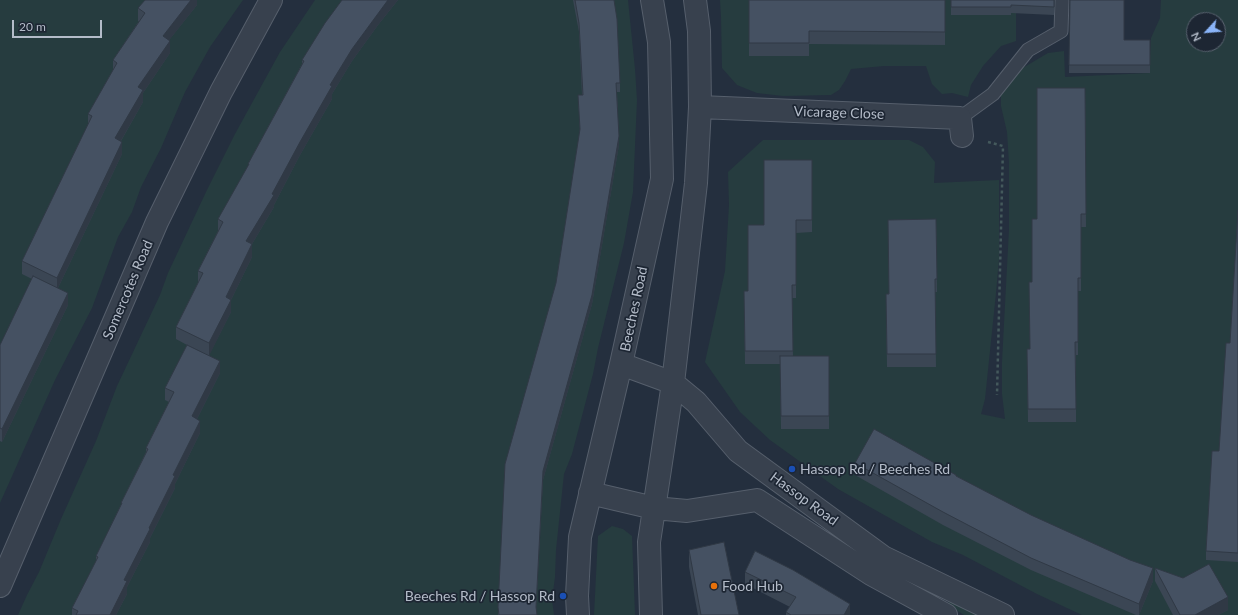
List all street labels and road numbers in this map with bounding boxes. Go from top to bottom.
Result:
street label: Vicarage Close [793,103,885,123]
street label: Somercotes Road [99,238,157,342]
street label: Beeches Road [617,265,651,353]
street label: Hassop Road [767,469,841,529]

